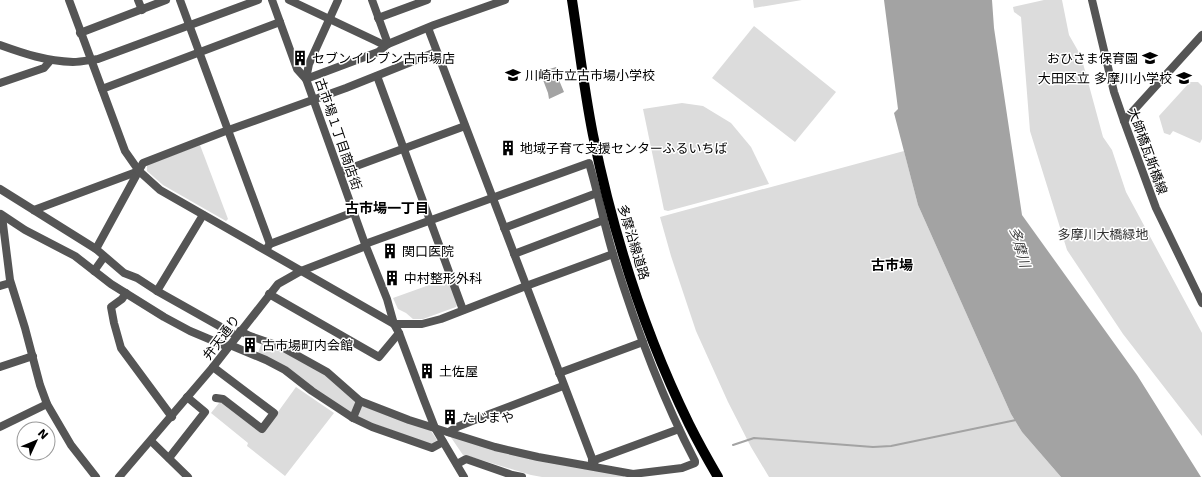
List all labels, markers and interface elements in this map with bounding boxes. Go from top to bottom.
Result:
building icon: セブンイレブン古市場店 [291,49,309,67]
school or university icon: おひさま保育園 [1141,49,1159,67]
place label: セブンイレブン古市場店 [312,51,455,66]
place label: おひさま保育園 [1047,51,1138,66]
school or university icon: 川崎市立古市場小学校 [504,66,522,84]
place label: 川崎市立古市場小学校 [525,68,655,83]
school or university icon: 大田区立 多摩川小学校 [1175,69,1193,87]
place label: 大田区立 多摩川小学校 [1038,71,1172,86]
street label: 古市場１丁目商店街 [312,76,365,192]
street label: 大師橋瓦斯橋線 [1125,106,1170,196]
building icon: 地域子育て支援センターふるいちば [499,139,517,157]
place label: 地域子育て支援センターふるいちば [520,141,727,156]
district label: 古市場一丁目 [345,200,429,216]
street label: 多摩沿線道路 [615,203,652,282]
water label: 多摩川 [1007,225,1034,271]
park label: 多摩川大橋緑地 [1057,227,1149,242]
building icon: 関口医院 [381,242,399,260]
place label: 関口医院 [402,244,454,259]
district label: 古市場 [871,257,913,273]
building icon: 中村整形外科 [383,269,401,287]
place label: 中村整形外科 [404,271,482,286]
street label: 弁天通り [200,312,243,363]
building icon: 古市場町内会館 [241,336,259,354]
place label: 古市場町内会館 [262,338,353,353]
building icon: 土佐屋 [418,362,436,380]
place label: 土佐屋 [439,364,478,379]
building icon: たじまや [441,408,459,426]
place label: たじまや [462,410,514,425]
north arrow [16,421,56,461]
text: N [35,427,51,442]

